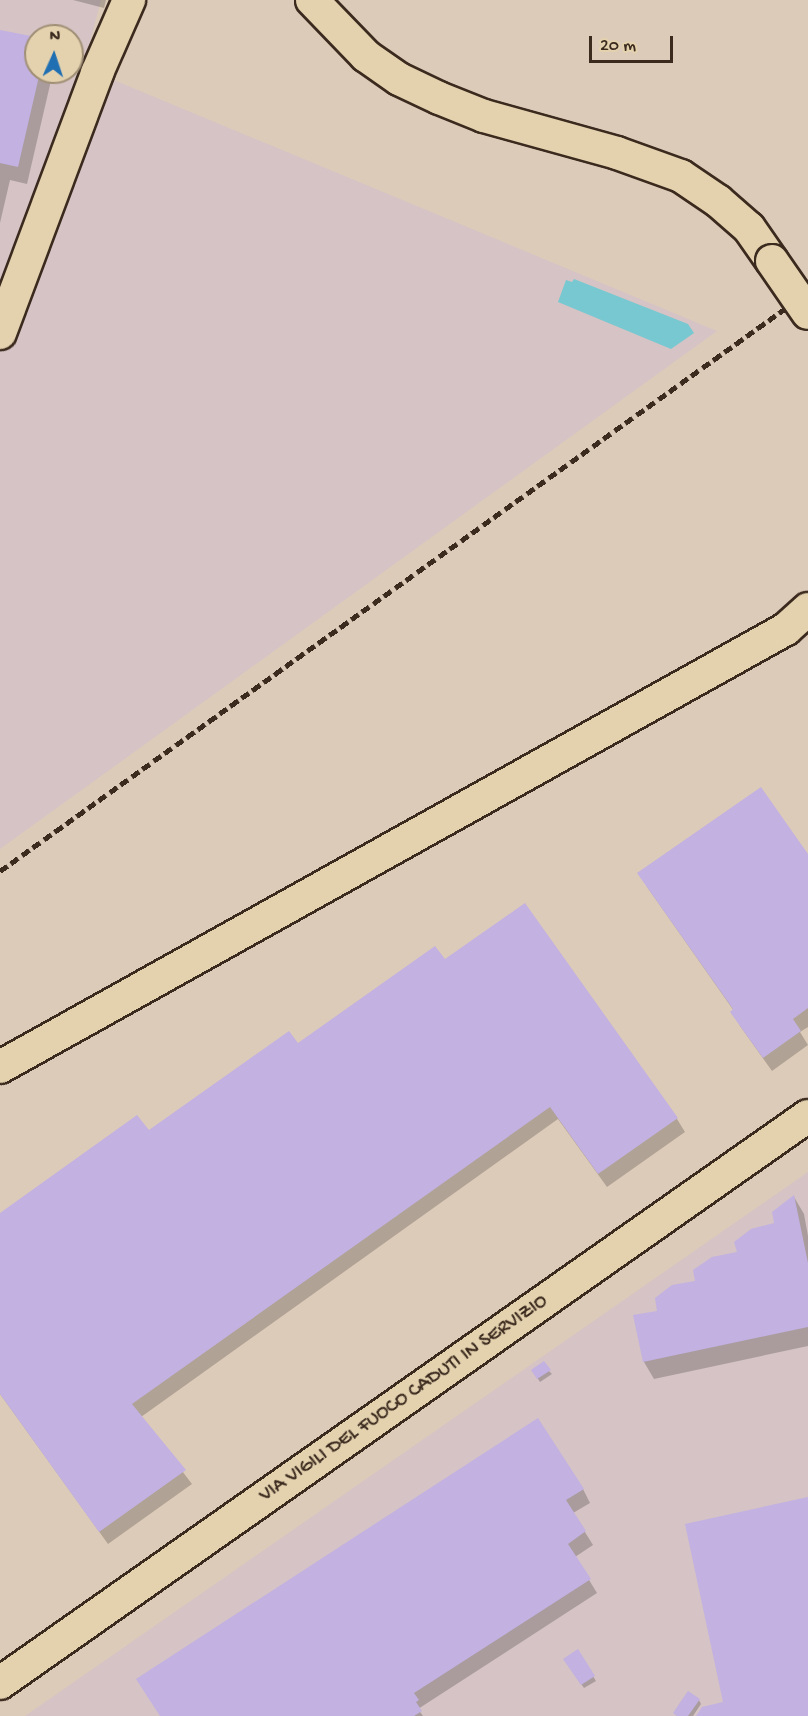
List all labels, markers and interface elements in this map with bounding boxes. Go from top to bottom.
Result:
north arrow [24,24,84,84]
scale bar [592,24,676,62]
text: N [49,28,61,47]
text: 20 m [600,36,636,57]
street label: VIA VIGILI DEL FUOCO CADUTI IN SERVIZIO [255,1290,553,1508]

